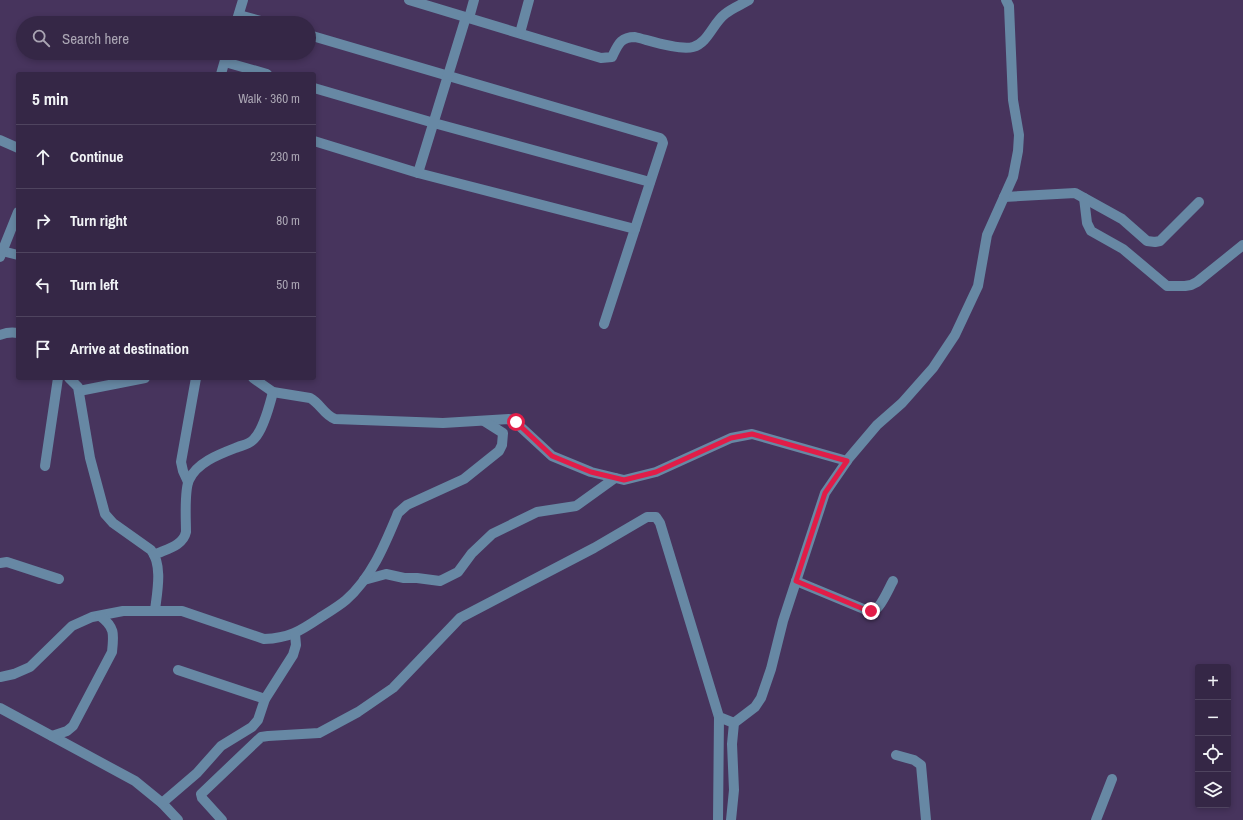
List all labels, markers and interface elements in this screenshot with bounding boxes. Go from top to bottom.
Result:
search box [16,16,316,60]
icon: search [30,27,52,49]
text: Search here [62,28,129,49]
text: 5 min [32,87,68,110]
text: Walk · 360 m [238,90,300,107]
icon: ahead [32,146,54,168]
text: Continue [70,146,123,167]
text: 230 m [270,148,300,165]
icon: right [32,210,54,232]
text: Turn right [70,210,127,231]
text: 80 m [276,212,300,229]
icon: left [32,274,54,296]
text: Turn left [70,274,118,295]
text: 50 m [276,276,300,293]
icon: arrive [32,338,54,360]
text: Arrive at destination [70,338,189,359]
route start [507,413,525,431]
route end [862,602,880,620]
map controls [1195,664,1231,808]
button: + [1195,664,1231,700]
button: − [1195,700,1231,736]
button: locate [1195,736,1231,772]
button: layers [1195,772,1231,808]

